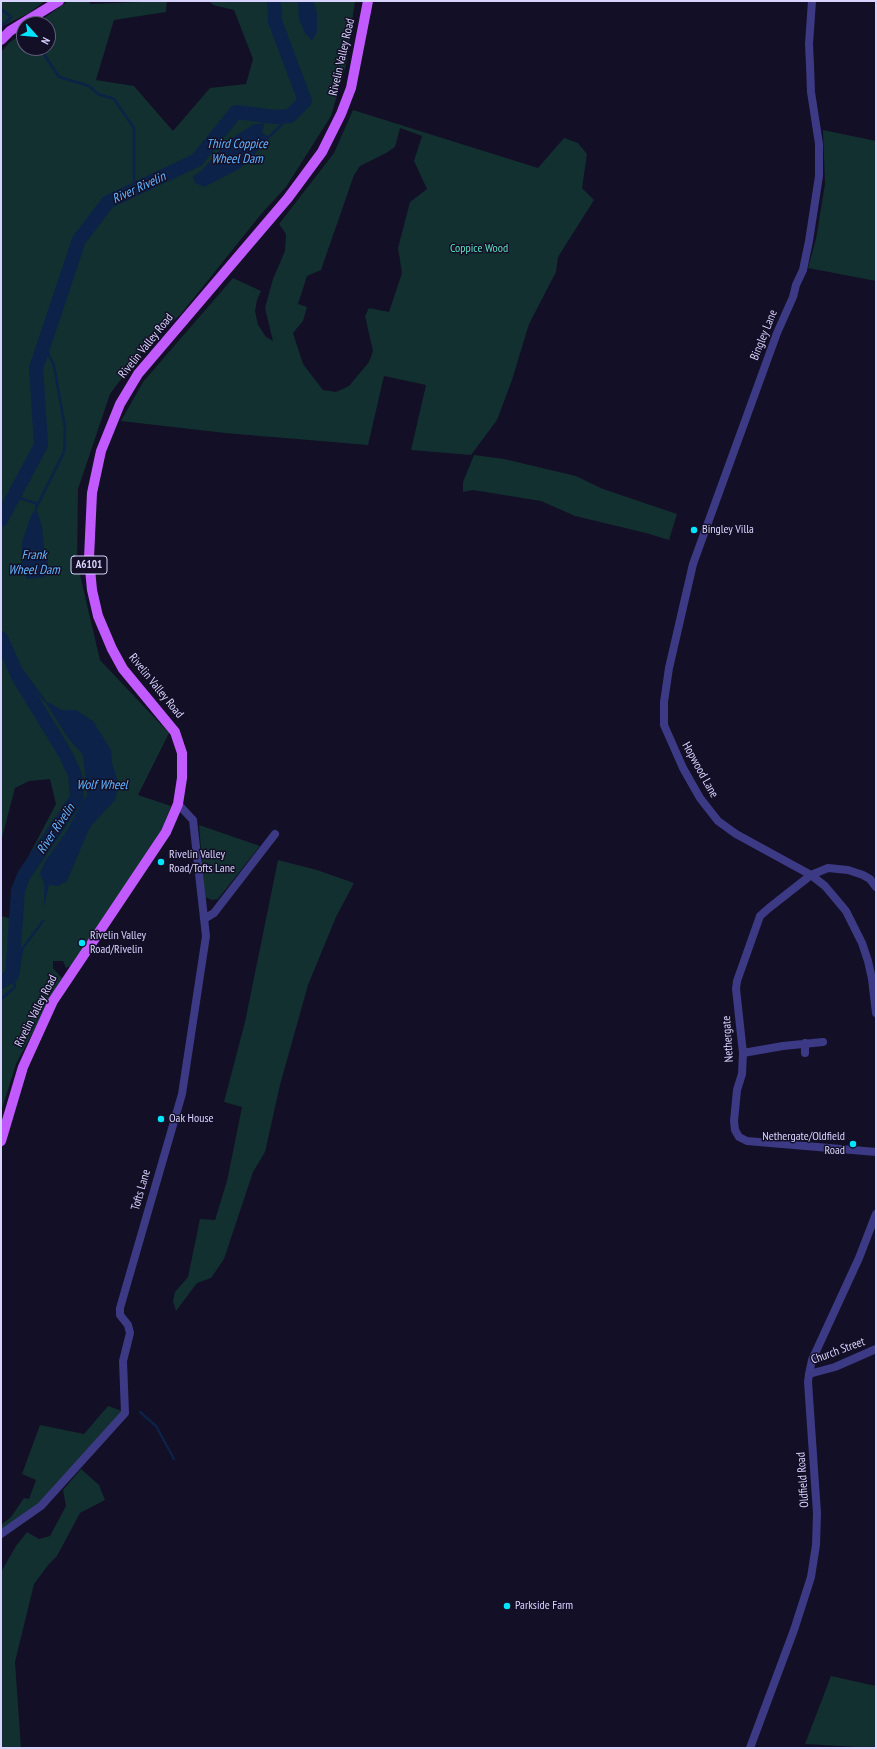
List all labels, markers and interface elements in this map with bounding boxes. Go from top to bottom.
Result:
north arrow [16,16,56,56]
street label: Rivelin Valley Road [326,17,358,97]
text: N [38,35,53,47]
water label: Third Coppice Wheel Dam [206,136,268,167]
water label: River Rivelin [110,169,168,207]
park label: Coppice Wood [450,242,508,256]
street label: Bingley Lane [747,308,781,362]
street label: Rivelin Valley Road [116,311,176,381]
place label: Bingley Villa [702,523,754,537]
marker: Bingley Villa [689,525,699,535]
water label: Frank Wheel Dam [8,547,60,578]
road number: A6101 [71,556,107,574]
street label: Rivelin Valley Road [126,651,186,721]
street label: Hopwood Lane [679,740,721,800]
water label: Wolf Wheel [76,777,128,793]
water label: River Rivelin [34,801,78,857]
place label: Rivelin Valley Road/Tofts Lane [169,848,235,876]
marker: Rivelin Valley Road/Tofts Lane [156,857,166,867]
place label: Rivelin Valley Road/Rivelin [90,929,146,957]
marker: Rivelin Valley Road/Rivelin [77,938,87,948]
street label: Rivelin Valley Road [12,973,60,1049]
street label: Nethergate [719,1015,737,1063]
place label: Oak House [169,1112,213,1126]
marker: Oak House [156,1114,166,1124]
place label: Nethergate/Oldfield Road [762,1130,845,1158]
marker: Nethergate/Oldfield Road [848,1139,858,1149]
street label: Tofts Lane [128,1168,154,1212]
street label: Church Street [809,1335,867,1367]
street label: Oldfield Road [794,1452,812,1508]
place label: Parkside Farm [515,1599,573,1613]
marker: Parkside Farm [502,1601,512,1611]

